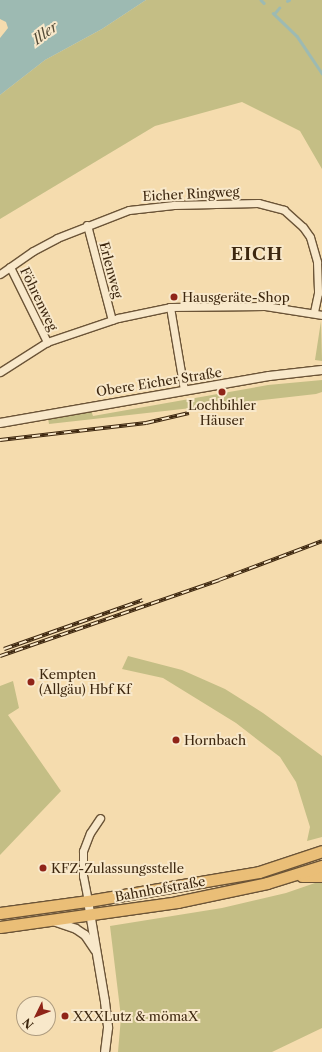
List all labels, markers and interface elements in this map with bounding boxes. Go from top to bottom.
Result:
water label: Iller [29,18,61,48]
street label: Eicher Ringweg [142,184,240,204]
street label: Erlenweg [96,240,126,300]
district label: EICH [231,245,283,265]
street label: Föhrenweg [17,265,61,333]
place label: Hausgeräte-Shop [182,289,290,305]
marker: Hausgeräte-Shop [169,292,179,302]
street label: Obere Eicher Straße [95,364,223,400]
marker: Lochbihler Häuser [217,387,227,397]
place label: Lochbihler Häuser [188,398,256,429]
place label: Kempten (Allgäu) Hbf Kf [39,667,131,698]
marker: Kempten (Allgäu) Hbf Kf [26,677,36,687]
place label: Hornbach [184,732,246,748]
marker: Hornbach [171,735,181,745]
place label: KFZ-Zulassungsstelle [51,860,184,876]
marker: KFZ-Zulassungsstelle [38,863,48,873]
street label: Bahnhofstraße [114,873,206,905]
north arrow [16,996,56,1036]
place label: XXXLutz & mömaX [73,1008,198,1024]
marker: XXXLutz & mömaX [60,1011,70,1021]
text: N [20,1015,36,1032]

